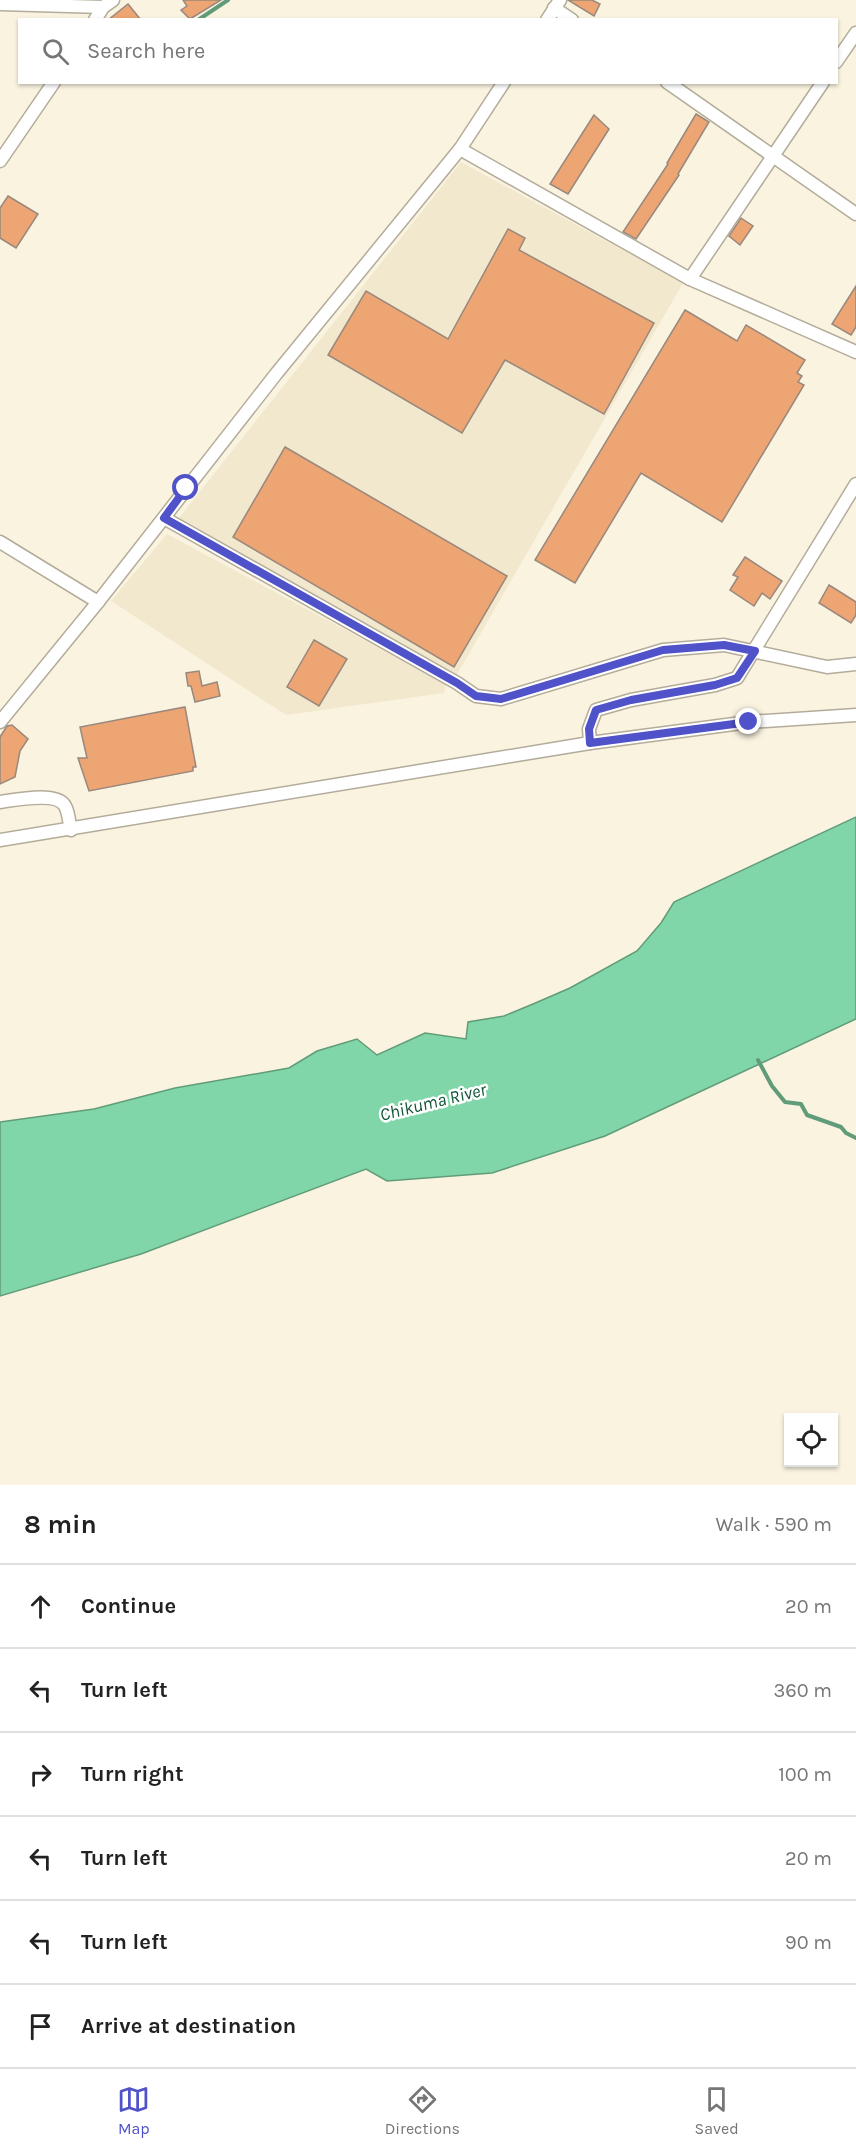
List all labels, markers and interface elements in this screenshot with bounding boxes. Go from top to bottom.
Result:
search box [18,18,838,84]
icon: search [39,35,72,68]
text: Search here [87,38,205,64]
route start [172,474,198,500]
route end [735,708,761,734]
water label: Chikuma River [377,1078,489,1126]
map controls [784,1413,838,1467]
button: locate [784,1413,838,1467]
text: 8 min [24,1509,97,1540]
text: Walk · 590 m [716,1513,832,1536]
icon: ahead [24,1590,57,1623]
text: Continue [81,1593,176,1619]
text: 20 m [785,1595,832,1618]
icon: left [24,1674,57,1707]
text: Turn left [81,1677,168,1703]
text: 360 m [773,1679,832,1702]
icon: right [24,1758,57,1791]
text: Turn right [81,1761,184,1787]
text: 100 m [778,1763,832,1786]
icon: left [24,1842,57,1875]
text: Turn left [81,1845,168,1871]
text: 20 m [785,1847,832,1870]
icon: left [24,1926,57,1959]
text: Turn left [81,1929,168,1955]
text: 90 m [785,1931,832,1954]
icon: arrive [24,2010,57,2043]
text: Arrive at destination [81,2013,296,2039]
tab: Map [117,2083,150,2138]
tab: Directions [385,2083,460,2138]
tab: Saved [695,2083,739,2138]

